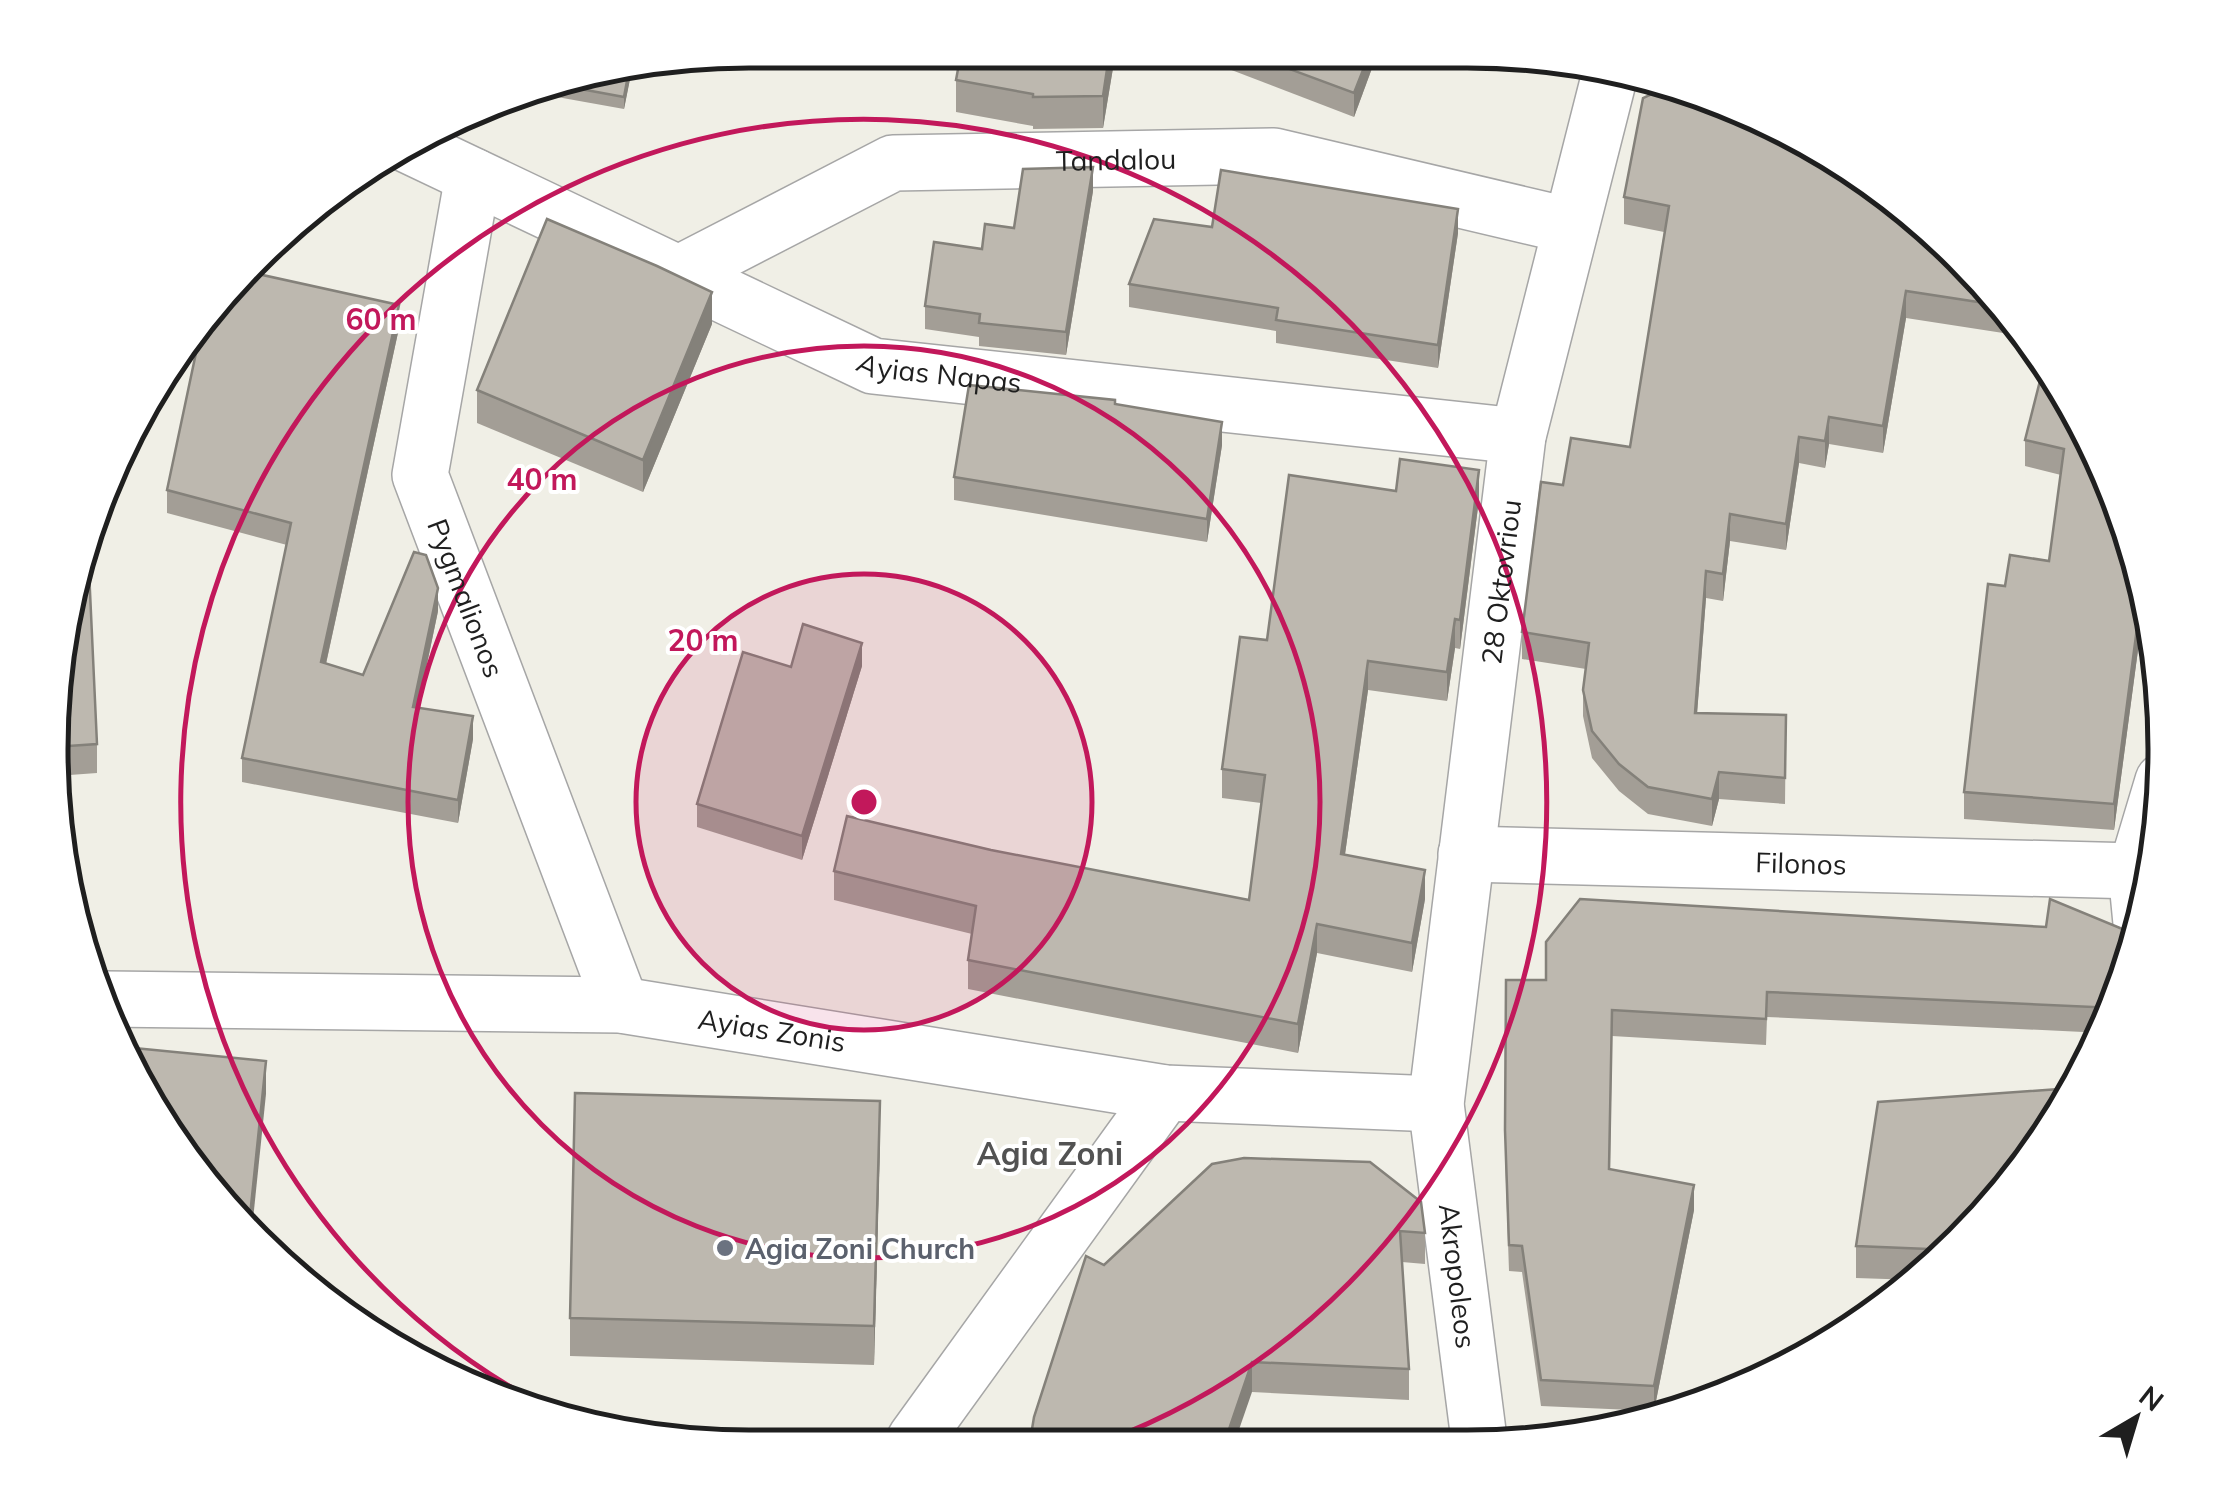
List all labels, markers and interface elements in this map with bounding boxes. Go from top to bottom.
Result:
street label: Tandalou [1055,140,1177,178]
text: 60 m [345,300,417,338]
street label: Ayias Napas [852,344,1023,400]
text: 40 m [506,460,578,498]
street label: 28 Oktovriou [1473,497,1528,666]
street label: Pygmalionos [421,514,513,682]
text: 20 m [667,621,739,659]
centre of rings [846,784,882,820]
street label: Filonos [1755,844,1847,881]
street label: Ayias Zonis [696,1000,848,1059]
district label: Agia Zoni [977,1133,1123,1173]
street label: Akropoleos [1432,1202,1484,1350]
place label: Agia Zoni Church [745,1231,975,1266]
marker: Agia Zoni Church [714,1237,736,1259]
north arrow [2086,1368,2186,1468]
text: N [2133,1378,2171,1418]

